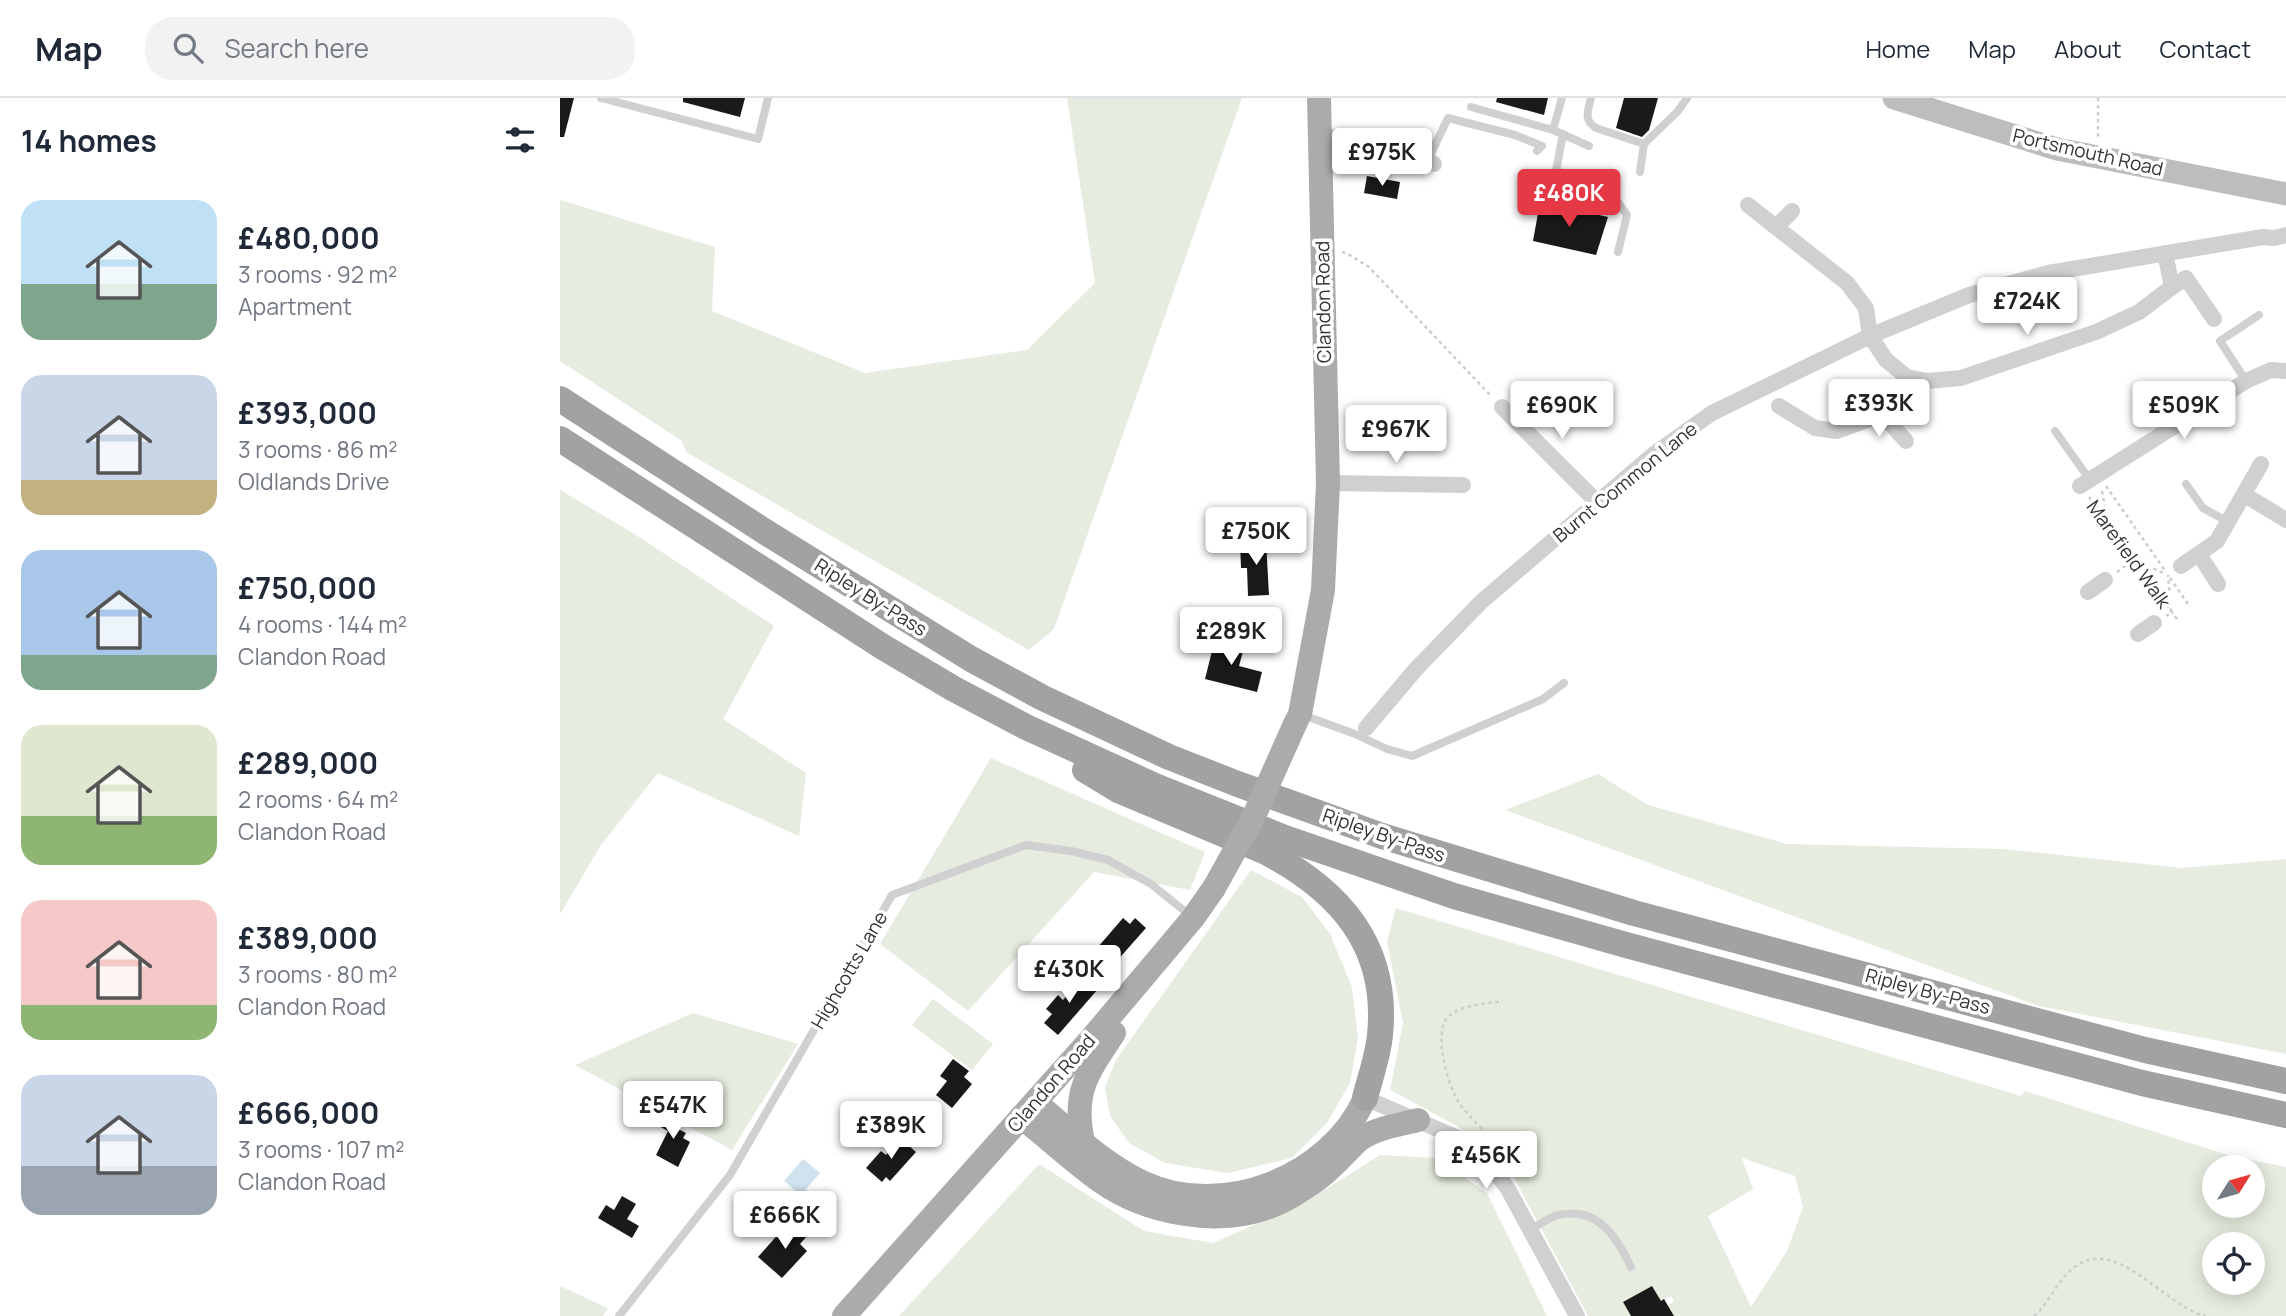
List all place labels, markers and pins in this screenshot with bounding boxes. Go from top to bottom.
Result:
pin: £975K [1333,129,1431,188]
pin: £480K [1520,170,1618,229]
pin: £724K [1978,278,2076,337]
pin: £393K [1830,380,1928,439]
pin: £690K [1513,382,1611,441]
pin: £509K [2135,382,2233,441]
pin: £967K [1347,406,1445,465]
pin: £750K [1207,508,1305,567]
pin: £289K [1182,608,1280,667]
pin: £430K [1020,946,1118,1005]
pin: £547K [624,1082,722,1141]
pin: £389K [842,1102,940,1161]
pin: £456K [1437,1132,1535,1191]
pin: £666K [736,1192,834,1251]

